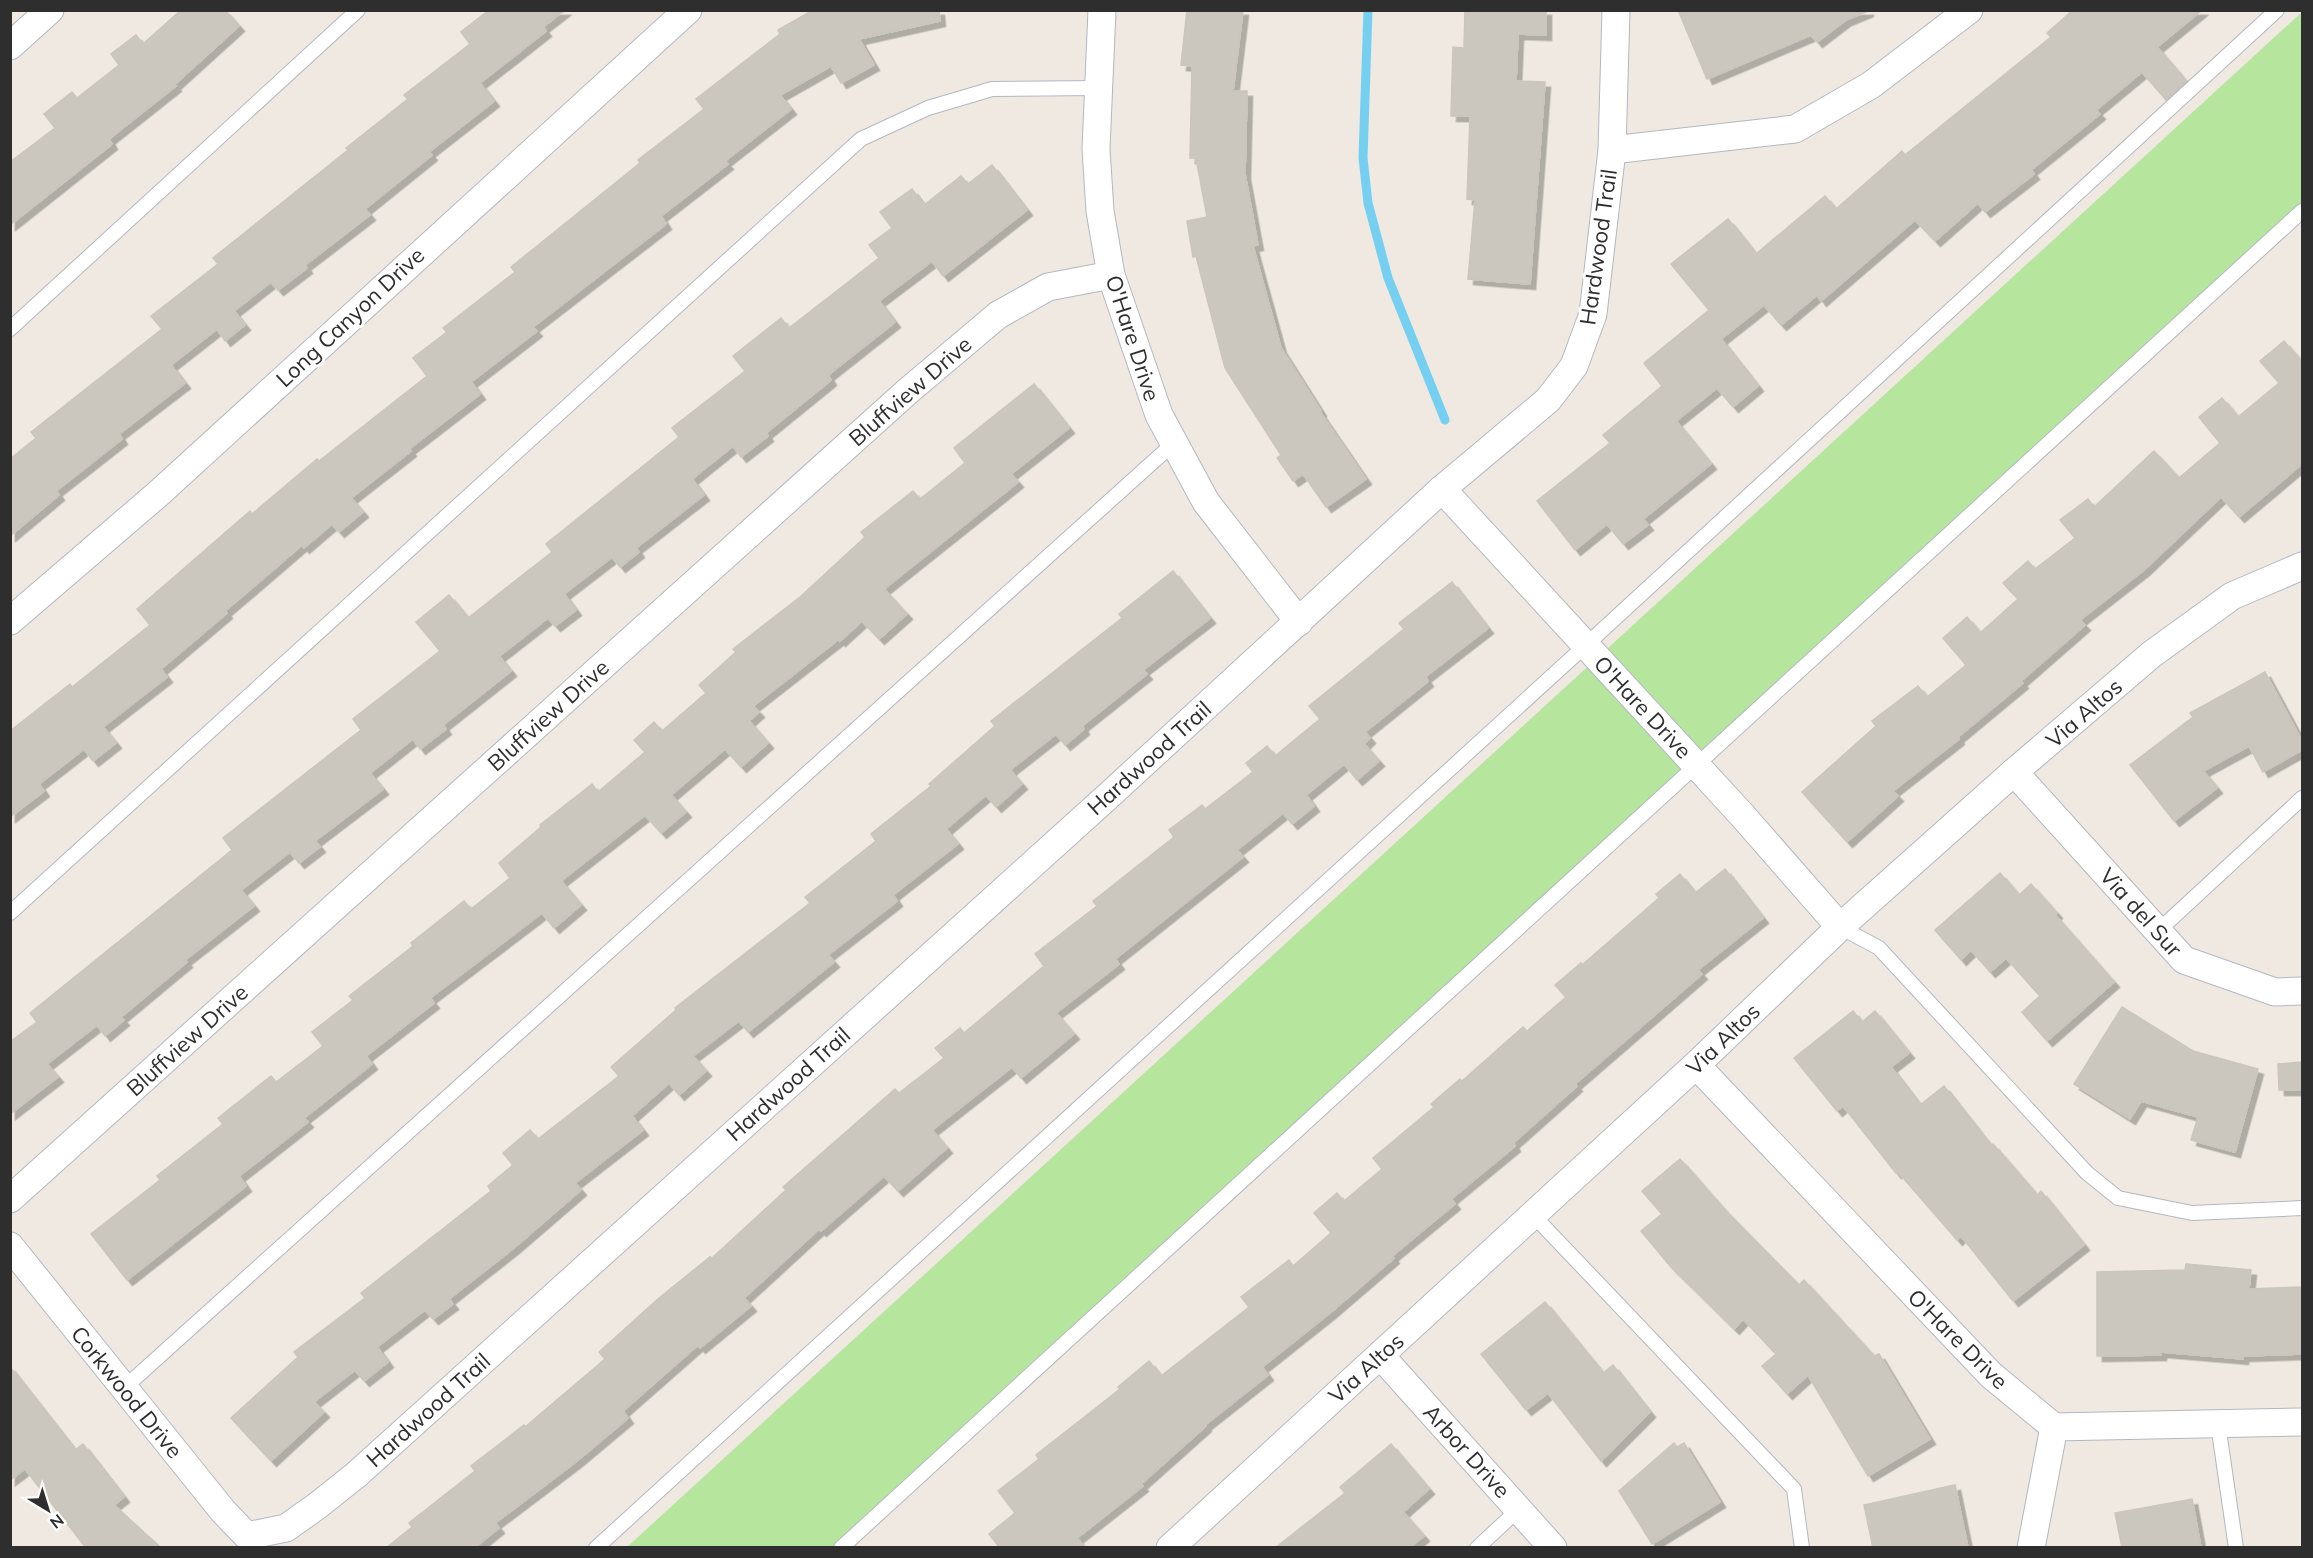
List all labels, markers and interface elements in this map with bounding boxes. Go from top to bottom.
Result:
street label: Hardwood Trail [1573,167,1623,327]
street label: Long Canyon Drive [270,241,430,393]
street label: O'Hare Drive [1100,272,1166,404]
street label: Bluffview Drive [843,330,977,452]
street label: O'Hare Drive [1588,650,1698,764]
street label: Bluffview Drive [481,653,615,777]
street label: Via Altos [2040,672,2128,754]
street label: Hardwood Trail [1081,695,1217,821]
street label: Via del Sur [2094,862,2188,962]
street label: Bluffview Drive [120,978,254,1102]
street label: Via Altos [1680,997,1766,1081]
street label: Hardwood Trail [720,1021,856,1147]
street label: O'Hare Drive [1902,1283,2014,1395]
street label: Corkwood Drive [65,1320,189,1464]
street label: Via Altos [1322,1327,1410,1409]
street label: Hardwood Trail [360,1347,496,1473]
street label: Arbor Drive [1418,1398,1516,1504]
north arrow [18,1480,78,1540]
text: N [46,1510,68,1533]

